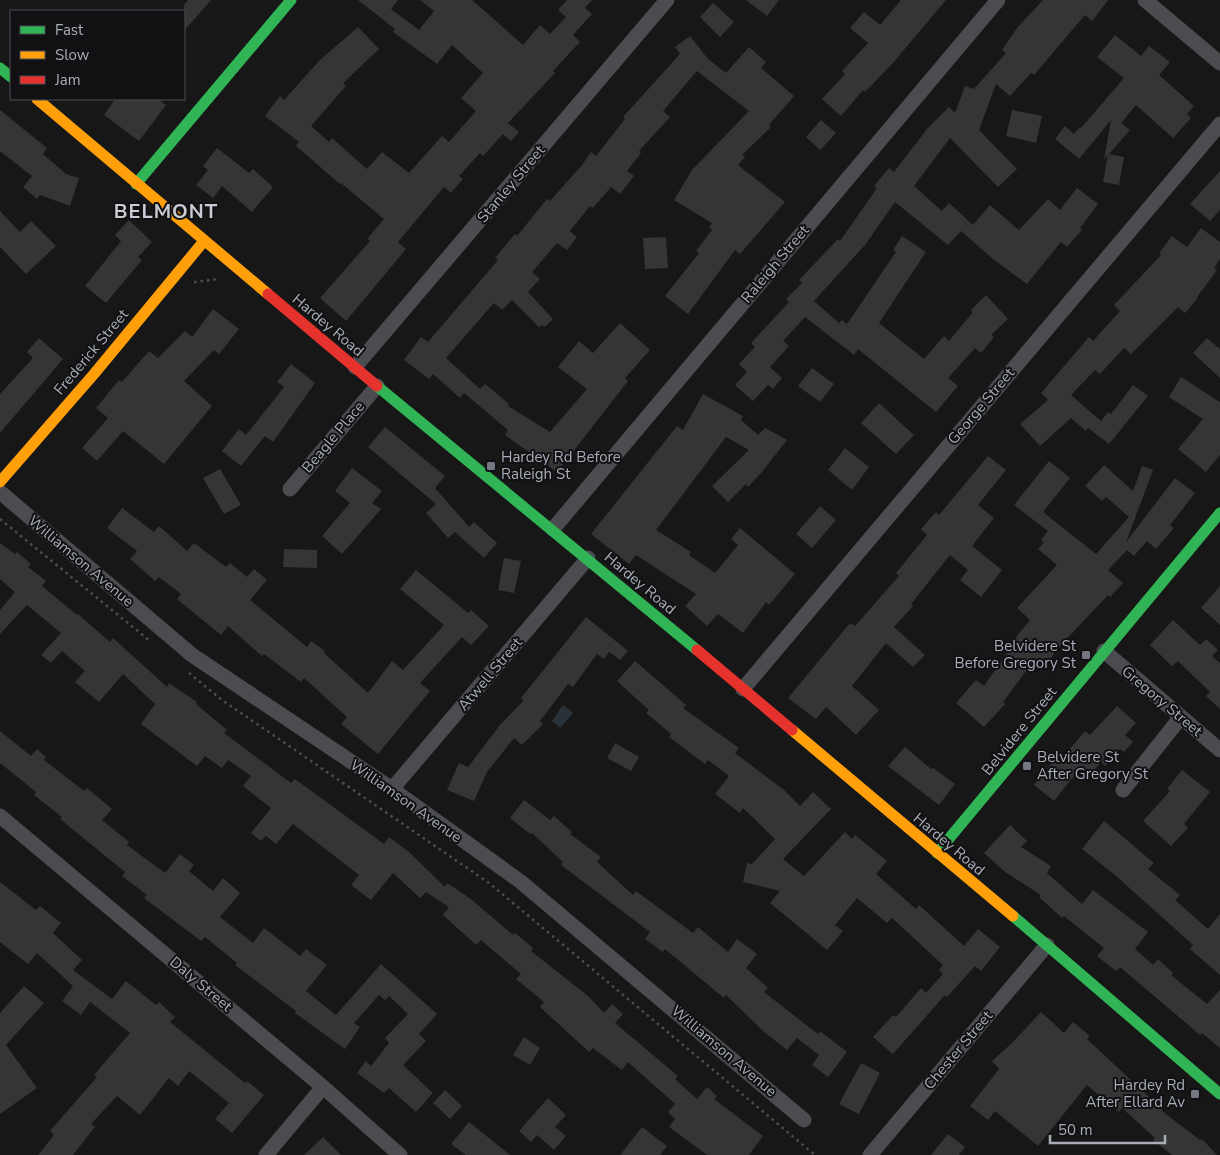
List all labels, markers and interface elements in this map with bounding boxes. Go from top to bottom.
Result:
legend [10,10,185,100]
text: Fast [55,20,84,40]
text: Slow [55,45,90,65]
text: Jam [54,70,81,90]
street label: Stanley Street [473,140,550,227]
district label: BELMONT [114,198,218,225]
street label: Raleigh Street [737,220,814,307]
street label: Hardey Road [288,289,368,361]
street label: Frederick Street [49,304,133,399]
street label: George Street [943,363,1019,448]
street label: Beagle Place [297,397,369,477]
place label: Hardey Rd Before Raleigh St [501,447,621,484]
marker: Hardey Rd Before Raleigh St [485,460,497,472]
street label: Williamson Avenue [24,511,138,611]
street label: Hardey Road [600,547,680,619]
street label: Atwell Street [453,632,527,715]
place label: Belvidere St Before Gregory St [955,636,1077,673]
marker: Belvidere St Before Gregory St [1080,649,1092,661]
street label: Gregory Street [1117,661,1207,741]
street label: Belvidere Street [977,682,1061,779]
place label: Belvidere St After Gregory St [1037,747,1149,784]
street label: Williamson Avenue [346,755,466,847]
marker: Belvidere St After Gregory St [1021,760,1033,772]
street label: Hardey Road [909,808,989,880]
street label: Daly Street [166,952,237,1017]
street label: Williamson Avenue [667,1001,781,1101]
street label: Chester Street [919,1006,997,1094]
place label: Hardey Rd After Ellard Av [1085,1075,1185,1112]
marker: Hardey Rd After Ellard Av [1189,1088,1201,1100]
scale bar [1050,1112,1165,1144]
text: 50 m [1058,1120,1093,1140]

